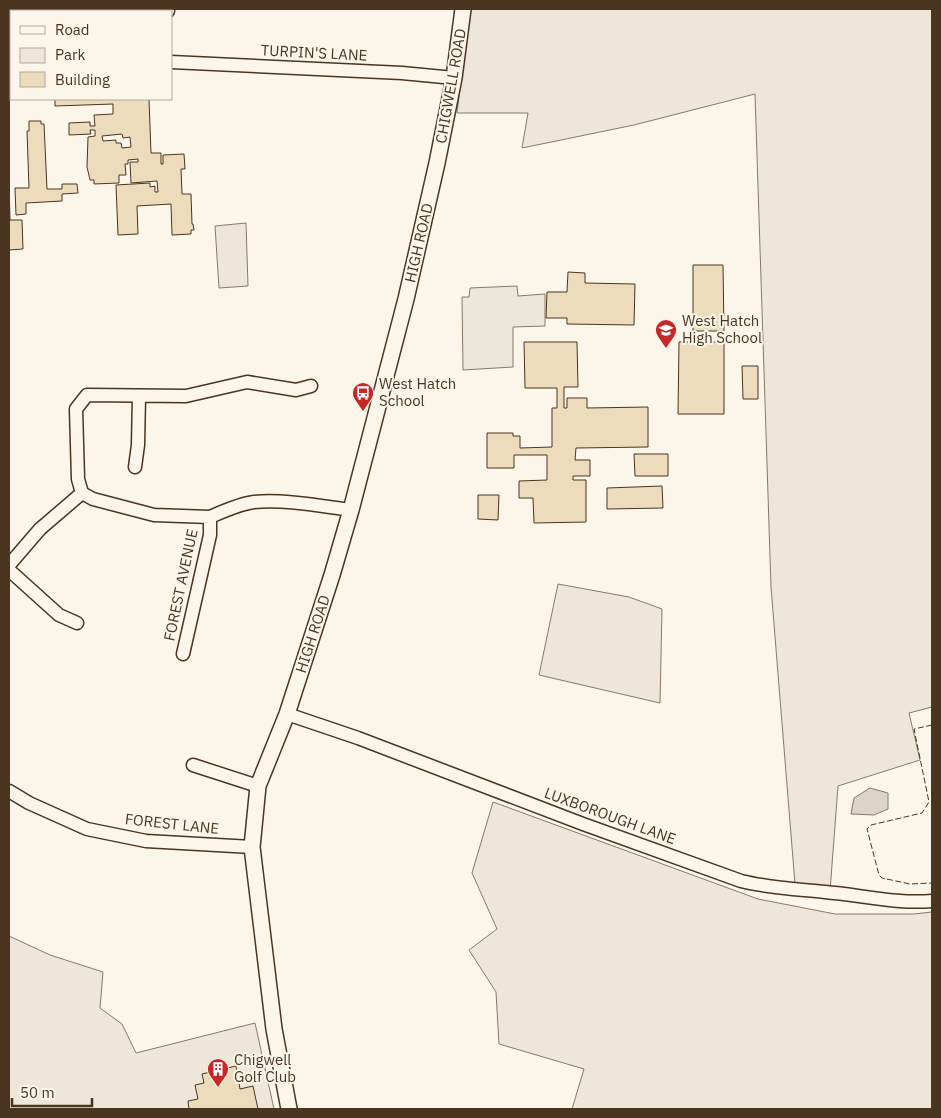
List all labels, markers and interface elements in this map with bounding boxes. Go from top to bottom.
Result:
legend [10,10,172,100]
text: Road [55,20,90,39]
street label: CHIGWELL ROAD [431,27,470,145]
street label: TURPIN'S LANE [260,40,368,65]
text: Park [55,45,85,64]
text: Building [55,70,110,89]
street label: HIGH ROAD [400,201,437,284]
place label: West Hatch High School [682,311,762,347]
school or university icon: West Hatch High School [654,318,678,349]
place label: West Hatch School [379,374,456,410]
bus stop icon: West Hatch School [351,381,375,412]
street label: FOREST AVENUE [159,527,202,643]
street label: HIGH ROAD [291,593,334,675]
street label: LUXBOROUGH LANE [542,783,678,848]
street label: FOREST LANE [124,809,220,838]
place label: Chigwell Golf Club [234,1050,296,1086]
building icon: Chigwell Golf Club [206,1057,230,1088]
scale bar [12,1076,92,1108]
text: 50 m [20,1083,55,1102]

